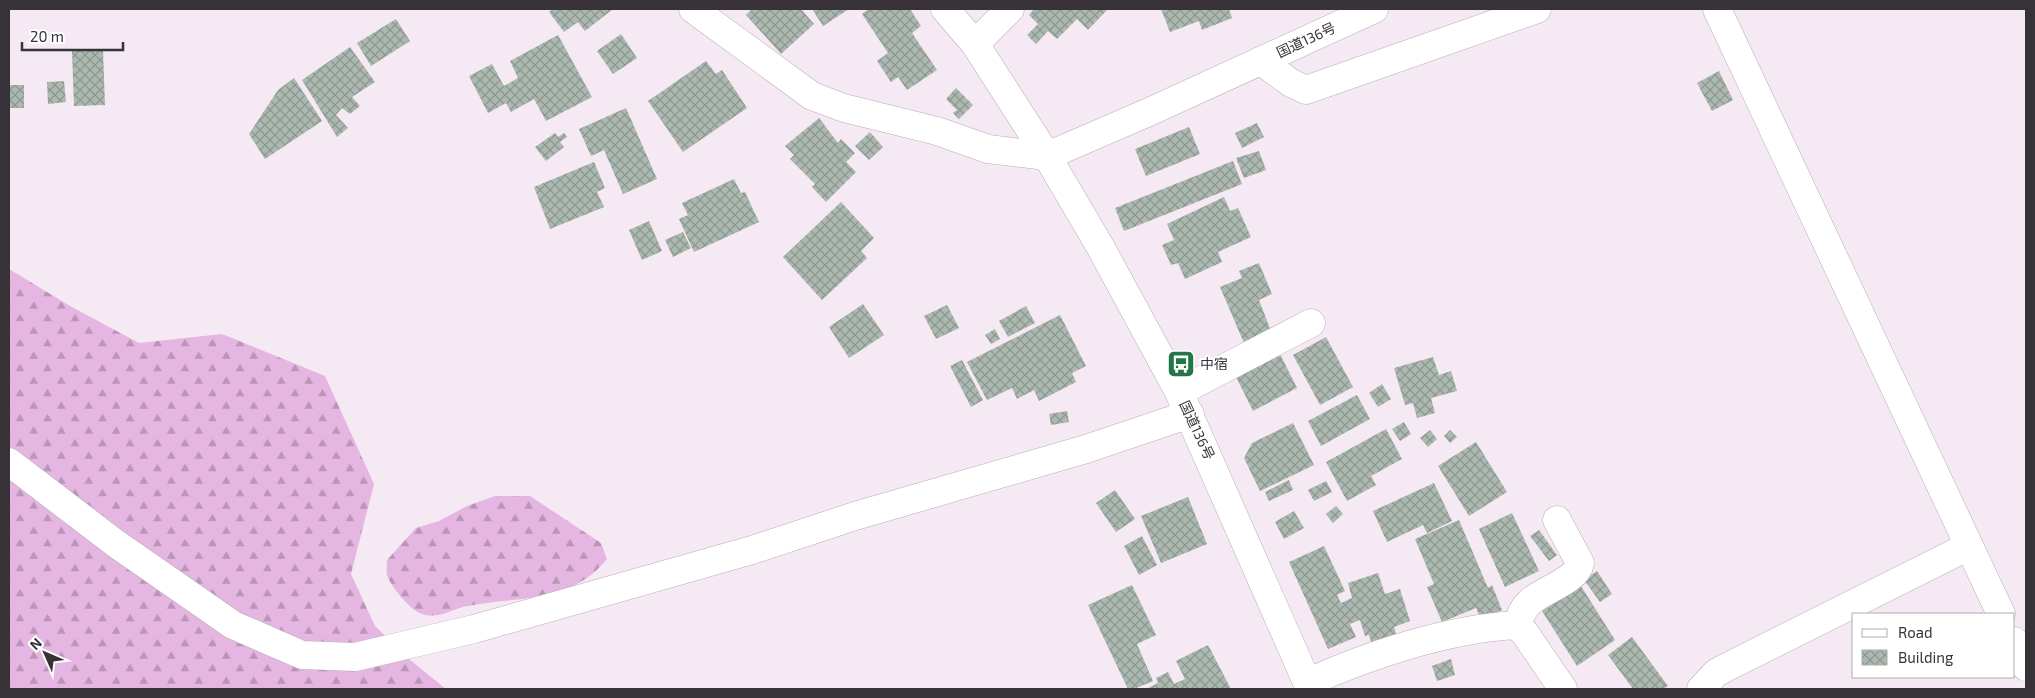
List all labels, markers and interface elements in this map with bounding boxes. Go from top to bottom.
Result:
street label: 国道136号 [1273,18,1338,61]
scale bar [22,20,124,52]
text: 20 m [30,27,64,45]
bus stop icon: 中宿 [1166,349,1196,379]
place label: 中宿 [1200,355,1228,372]
street label: 国道136号 [1176,397,1219,462]
legend [1852,613,2015,678]
text: Road [1898,623,1933,641]
north arrow [20,628,70,678]
text: N [26,634,45,653]
text: Building [1898,648,1954,666]

